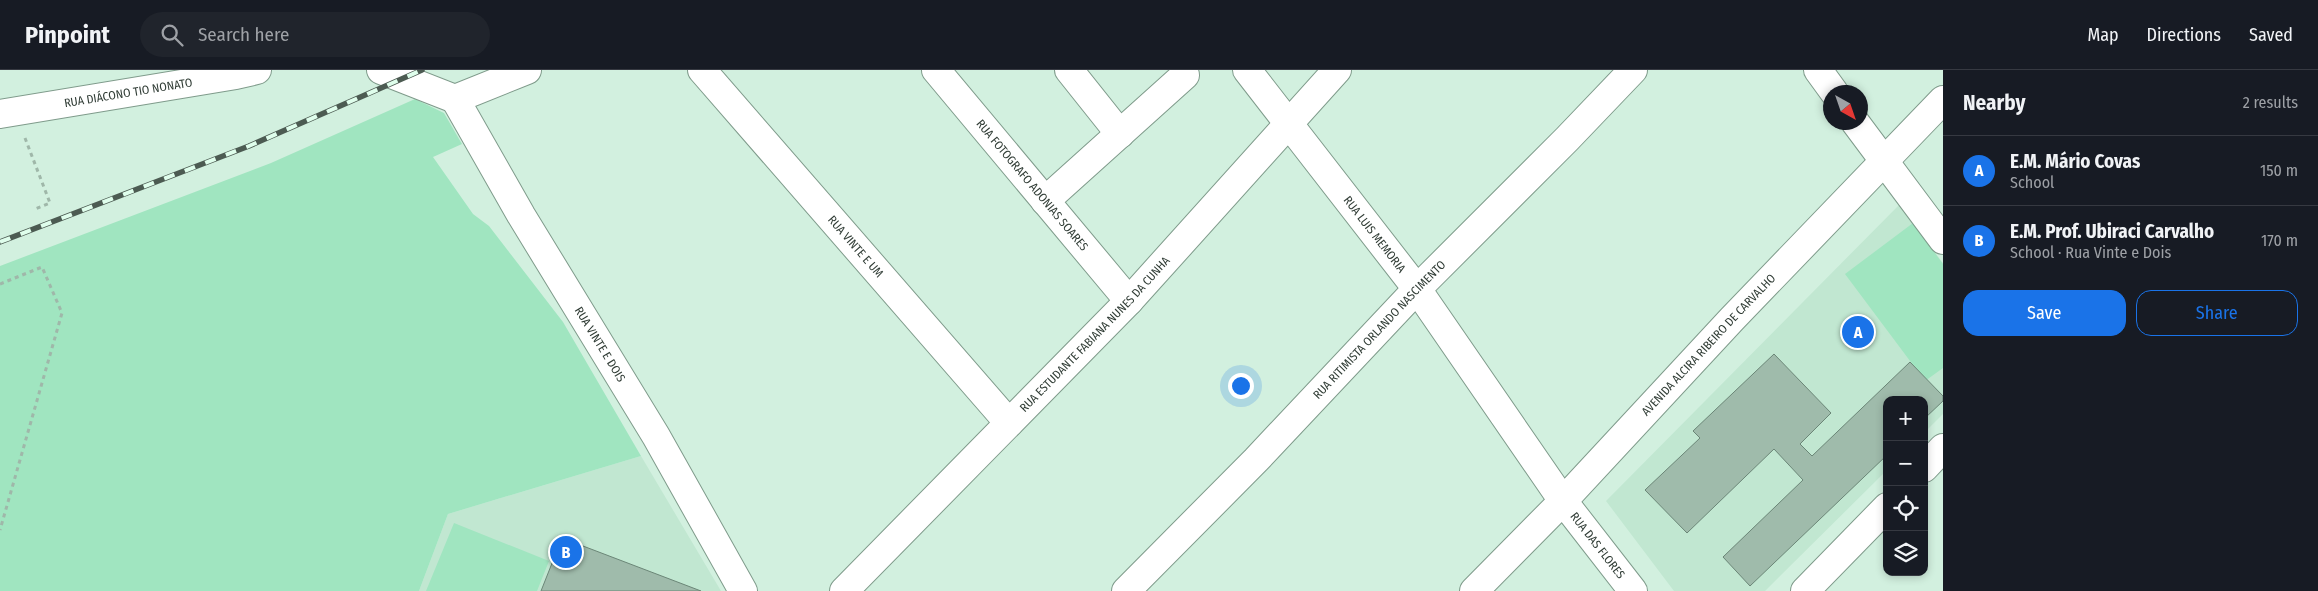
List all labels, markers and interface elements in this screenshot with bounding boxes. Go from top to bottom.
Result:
search box [140,12,490,57]
text: Pinpoint [25,21,110,49]
icon: search [158,21,186,49]
text: Search here [198,23,289,46]
text: Map [2087,24,2119,46]
text: Directions [2147,24,2221,46]
text: Saved [2249,24,2293,46]
street label: RUA DIÁCONO TIO NONATO [63,75,193,110]
north arrow [1823,85,1868,130]
text: Nearby [1963,90,2025,116]
text: 2 results [2243,93,2298,112]
street label: RUA FOTOGRAFO ADONIAS SOARES [973,117,1091,254]
text: E.M. Mário Covas [2010,150,2140,173]
text: A [1975,161,1983,180]
text: 150 m [2260,161,2298,180]
text: School [2010,173,2054,192]
street label: RUA LUIS MEMORIA [1341,193,1409,276]
street label: RUA VINTE E UM [825,213,886,280]
text: E.M. Prof. Ubiraci Carvalho [2010,220,2214,243]
text: B [1975,231,1983,250]
text: 170 m [2261,231,2298,250]
text: School · Rua Vinte e Dois [2010,243,2171,262]
street label: RUA ESTUDANTE FABIANA NUNES DA CUNHA [1017,253,1173,415]
street label: RUA RITIMISTA ORLANDO NASCIMENTO [1310,258,1448,402]
street label: AVENIDA ALCIRA RIBEIRO DE CARVALHO [1639,271,1778,419]
button: Save [1963,290,2126,336]
button: Share [2136,290,2298,336]
street label: RUA VINTE E DOIS [572,304,628,384]
pin: A [1842,313,1874,351]
your location [1228,373,1254,399]
map controls [1883,396,1928,576]
button: + [1883,396,1928,441]
button: − [1883,441,1928,486]
button: locate [1883,486,1928,531]
street label: RUA DAS FLORES [1567,510,1628,581]
button: layers [1883,531,1928,576]
pin: B [550,533,582,571]

